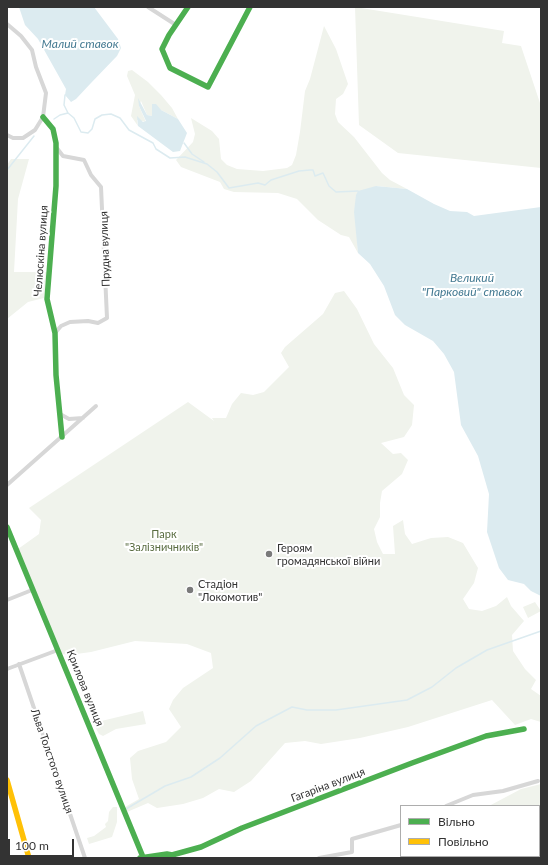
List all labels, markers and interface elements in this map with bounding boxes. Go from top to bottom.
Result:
water label: Малий ставок [41,37,119,51]
street label: Челюскіна вулиця [31,205,51,297]
street label: Прудна вулиця [97,211,113,287]
water label: Великий "Парковий" ставок [422,271,522,299]
park label: Парк "Залізничників" [125,527,203,553]
place label: Героям громадянської війни [277,541,380,567]
marker: Героям громадянської війни [264,549,274,559]
place label: Стадіон "Локомотив" [198,577,262,603]
marker: Стадіон "Локомотив" [185,585,195,595]
street label: Крилова вулиця [64,648,106,728]
street label: Льва Толстого вулиця [28,707,76,815]
street label: Гагаріна вулиця [289,765,367,805]
legend [400,805,540,857]
text: Вільно [438,814,475,829]
scale bar [10,831,76,857]
text: Повільно [438,834,489,849]
text: 100 m [15,838,49,853]

